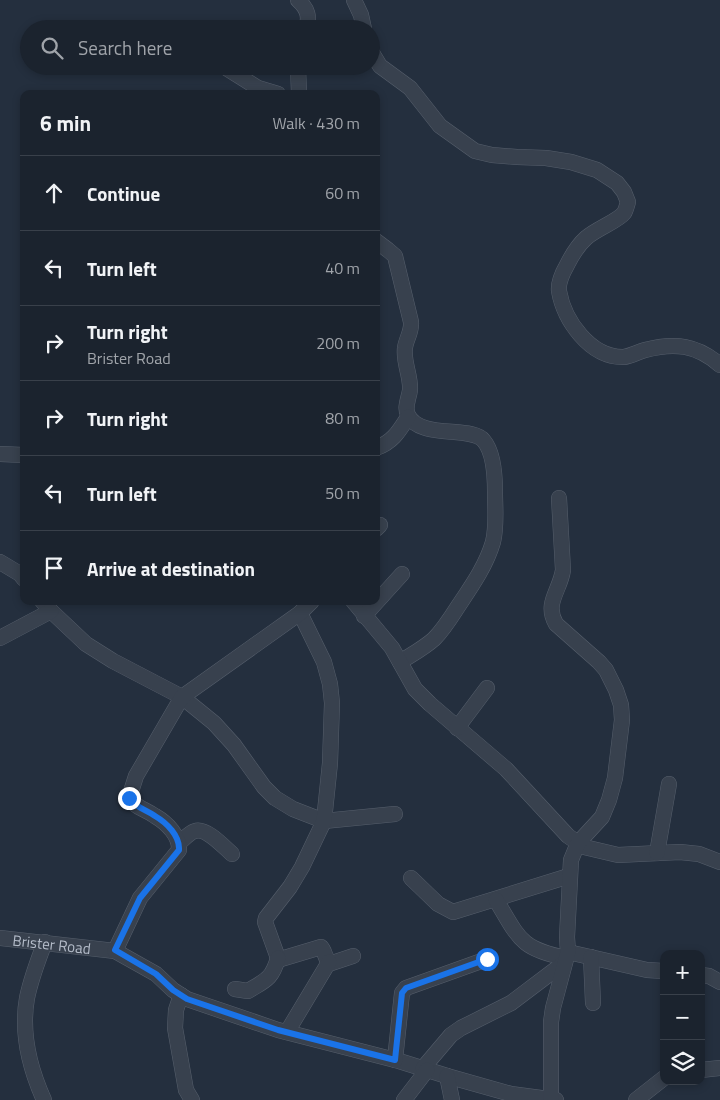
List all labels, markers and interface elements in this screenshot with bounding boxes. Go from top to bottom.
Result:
search box [20,20,380,75]
text: Search here [78,33,172,62]
icon: search [38,34,66,62]
text: 6 min [40,107,91,139]
text: Walk · 430 m [272,111,360,135]
icon: ahead [40,179,68,207]
text: Continue [87,179,160,208]
text: 60 m [325,181,360,205]
icon: left [40,254,68,282]
text: Turn left [87,254,157,283]
text: 40 m [325,256,360,280]
text: Turn right [87,317,168,346]
icon: right [40,329,68,357]
text: 200 m [316,331,360,355]
text: Brister Road [87,346,171,370]
icon: right [40,404,68,432]
text: Turn right [87,404,168,433]
text: 80 m [325,406,360,430]
icon: left [40,479,68,507]
text: Turn left [87,479,157,508]
text: 50 m [325,481,360,505]
icon: arrive [40,554,68,582]
text: Arrive at destination [87,554,255,583]
route end [118,787,141,810]
street label: Brister Road [11,928,92,960]
route start [476,948,499,971]
map controls [660,950,705,1085]
button: + [660,950,705,995]
button: − [660,995,705,1040]
button: layers [660,1040,705,1085]

